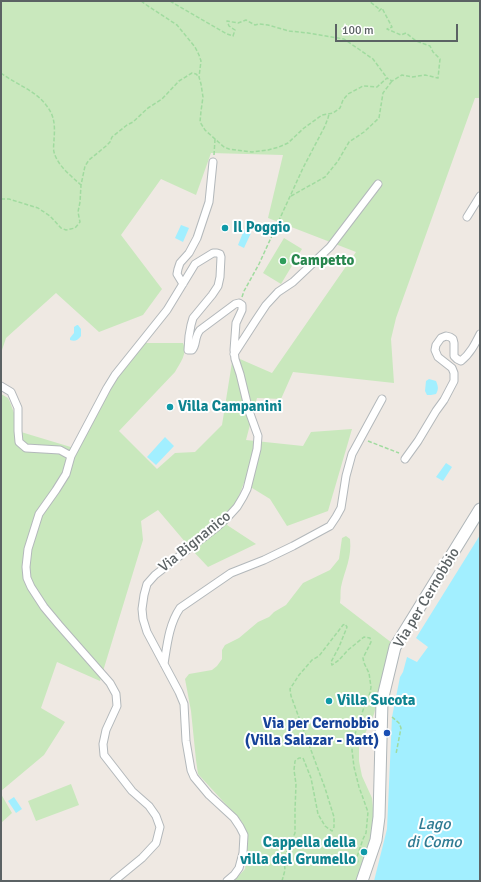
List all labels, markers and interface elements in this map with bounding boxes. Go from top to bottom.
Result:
scale bar [337,16,460,42]
text: 100 m [342,23,374,38]
place label: Il Poggio [233,219,290,237]
marker: Il Poggio [220,223,230,233]
place label: Campetto [291,252,354,270]
marker: Campetto [278,256,288,266]
place label: Villa Campanini [178,398,282,416]
marker: Villa Campanini [165,402,175,412]
street label: Via Bignanico [155,507,235,577]
street label: Via per Cernobbio [390,545,464,651]
place label: Villa Sucota [337,692,416,710]
marker: Villa Sucota [324,696,334,706]
place label: Via per Cernobbio (Villa Salazar - Ratt) [245,715,379,750]
marker: Via per Cernobbio (Villa Salazar - Ratt) [382,728,392,738]
water label: Lago di Como [406,815,462,853]
place label: Cappella della villa del Grumello [240,834,356,869]
marker: Cappella della villa del Grumello [359,847,369,857]

